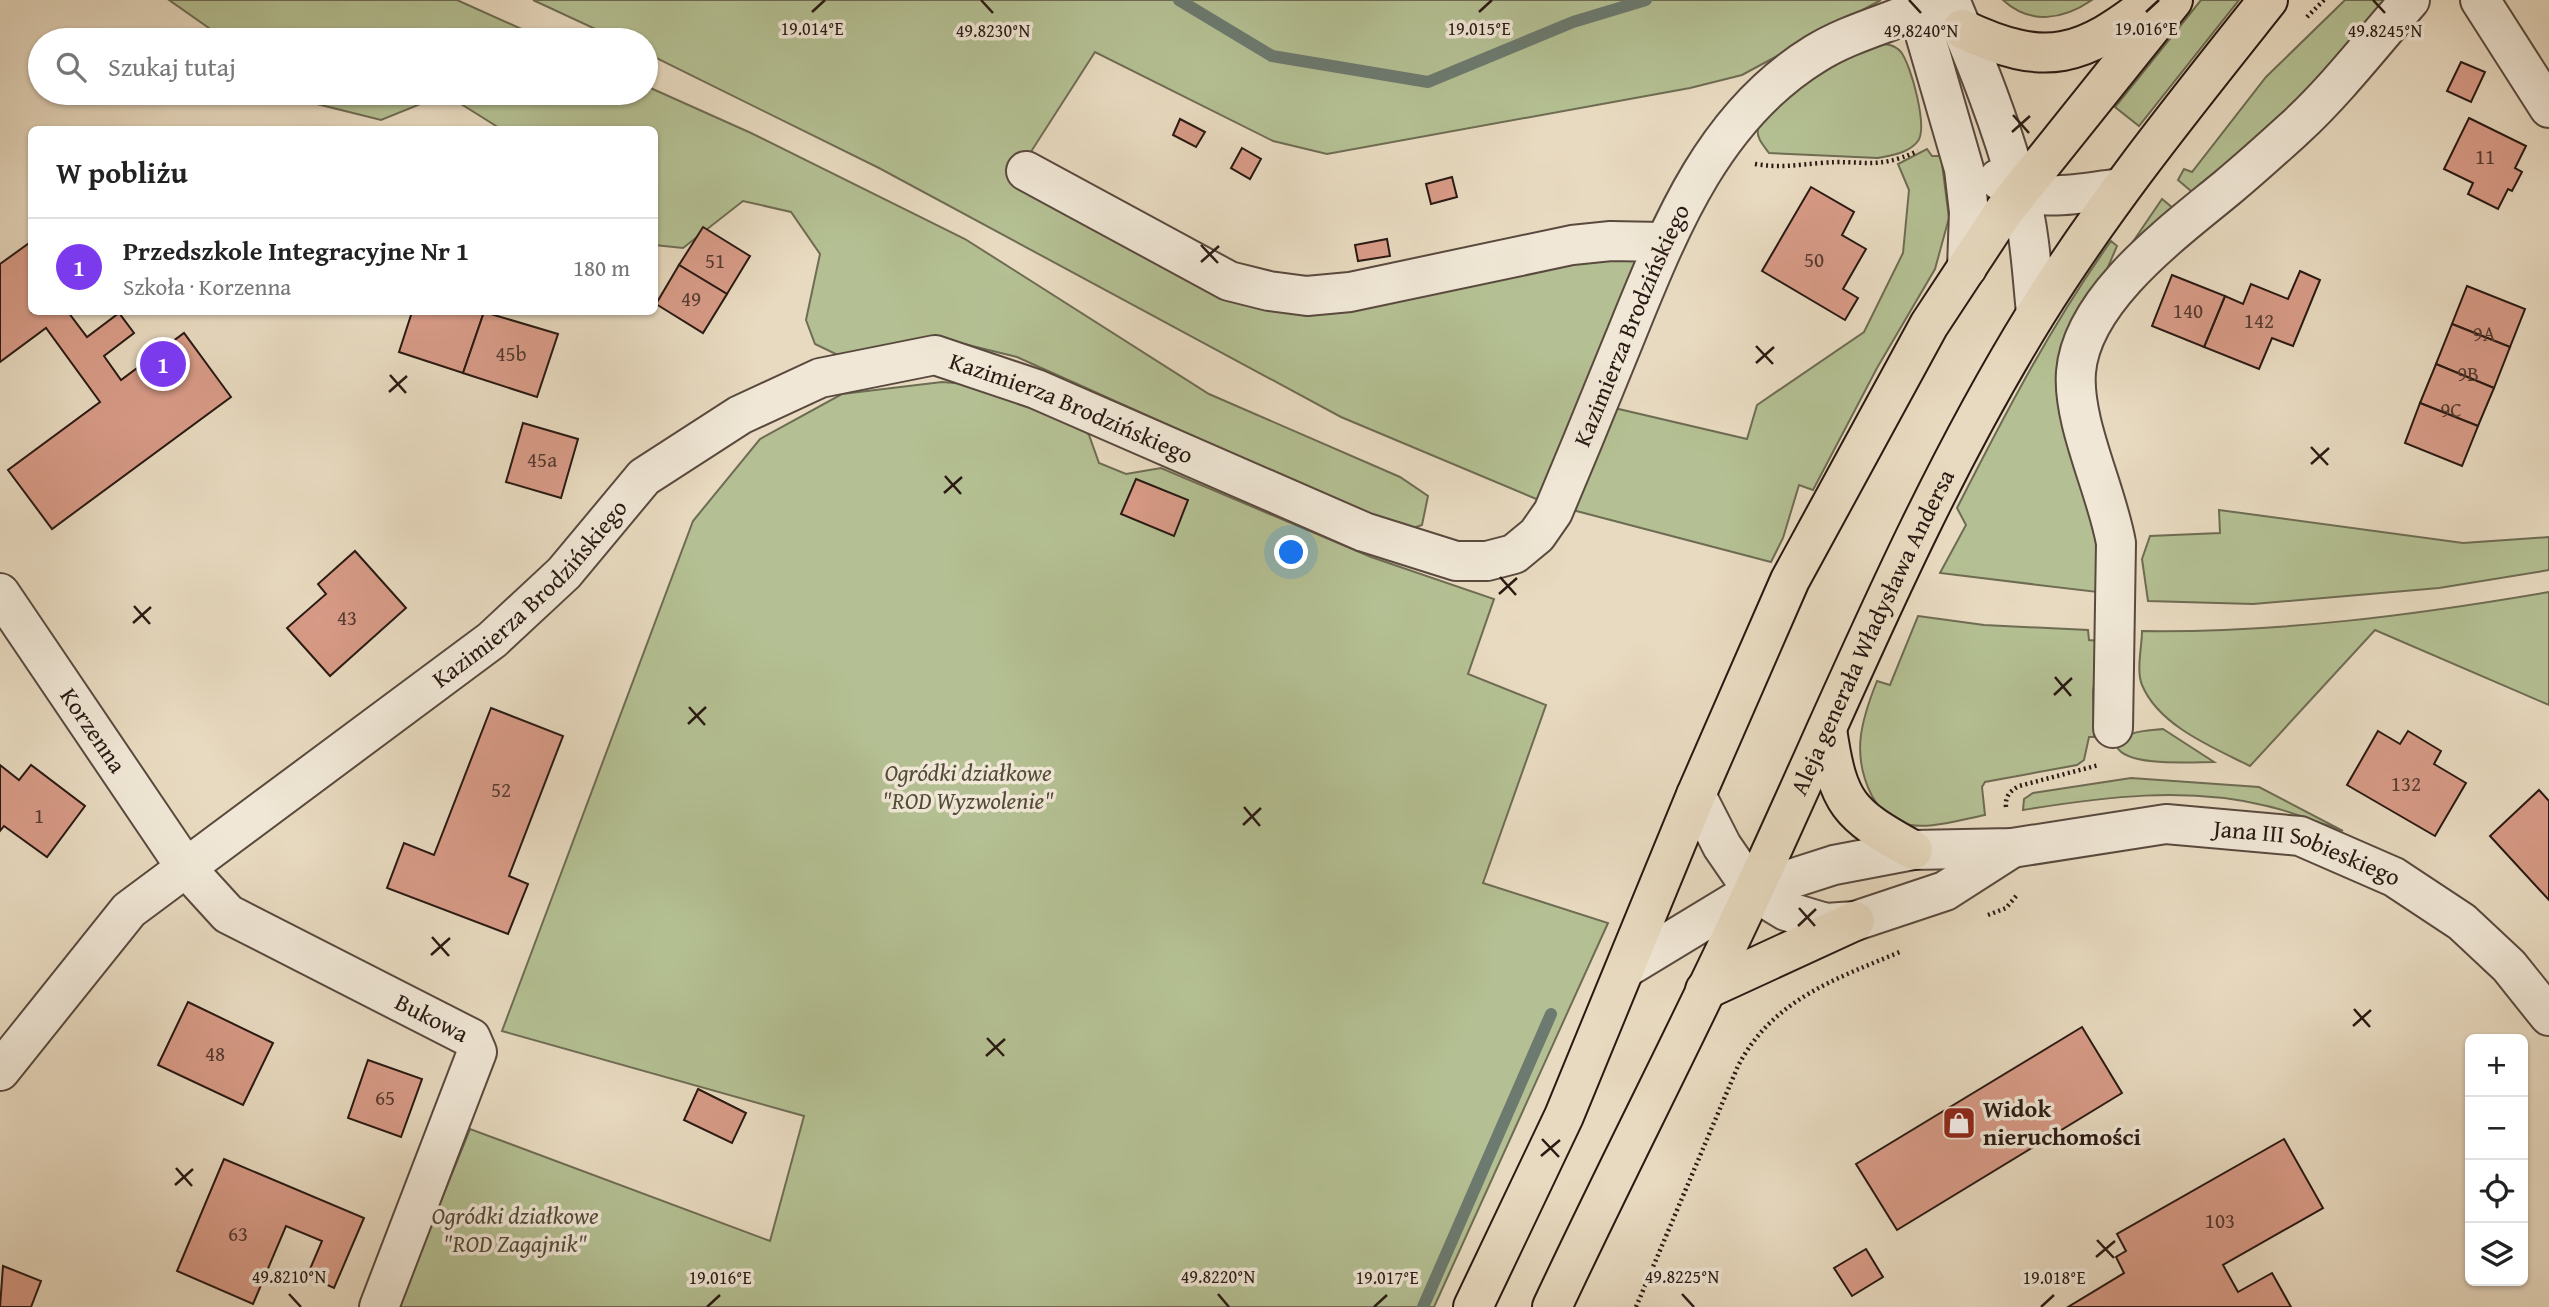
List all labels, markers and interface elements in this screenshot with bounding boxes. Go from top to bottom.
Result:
text: 19.014°E [780,15,844,42]
text: 19.015°E [1447,15,1511,42]
text: 19.016°E [2114,15,2178,42]
text: 49.8230°N [956,17,1031,44]
text: 49.8240°N [1884,17,1959,44]
text: 49.8245°N [2348,17,2423,44]
search box [28,28,658,105]
text: Szukaj tutaj [108,47,236,86]
icon: search [52,48,90,86]
house number: 11 [2475,141,2495,172]
text: W pobliżu [56,150,188,194]
street label: Kazimierza Brodzińskiego [1564,197,1698,452]
text: Przedszkole Integracyjne Nr 1 [123,231,469,270]
house number: 50 [1804,244,1824,275]
house number: 51 [705,245,725,276]
text: 1 [73,251,85,284]
text: 180 m [573,251,630,284]
text: Szkoła · Korzenna [123,270,291,303]
house number: 49 [681,283,701,314]
house number: 140 [2173,295,2203,326]
house number: 142 [2244,305,2274,336]
house number: 9A [2473,318,2496,349]
pin: 1 [140,338,186,390]
house number: 45b [495,338,527,369]
street label: Kazimierza Brodzińskiego [945,343,1199,472]
house number: 9B [2457,358,2479,389]
house number: 9C [2440,394,2462,425]
house number: 45a [527,444,557,475]
street label: Aleja generała Władysława Andersa [1781,463,1963,801]
street label: Kazimierza Brodzińskiego [424,491,635,696]
your location [1274,535,1308,569]
house number: 43 [337,602,357,633]
street label: Korzenna [52,680,135,781]
park label: Ogródki działkowe "ROD Wyzwolenie" [882,755,1054,818]
house number: 132 [2391,768,2421,799]
house number: 52 [491,774,511,805]
house number: 1 [34,800,44,831]
street label: Jana III Sobieskiego [2209,810,2406,895]
street label: Bukowa [389,984,475,1051]
map controls [2465,1034,2528,1286]
button: + [2465,1034,2528,1097]
house number: 48 [205,1038,225,1069]
house number: 65 [375,1082,395,1113]
place label: Widok nieruchomości [1983,1091,2141,1154]
button: − [2465,1097,2528,1160]
shop icon: Widok nieruchomości [1940,1104,1978,1142]
button: locate [2465,1160,2528,1223]
park label: Ogródki działkowe "ROD Zagajnik" [431,1198,599,1261]
house number: 103 [2205,1205,2235,1236]
house number: 63 [228,1218,248,1249]
button: layers [2465,1223,2528,1286]
text: 49.8210°N [252,1263,327,1290]
text: 49.8220°N [1181,1263,1256,1290]
text: 49.8225°N [1645,1263,1720,1290]
text: 19.016°E [688,1264,752,1291]
text: 19.017°E [1355,1264,1419,1291]
text: 19.018°E [2022,1264,2086,1291]

